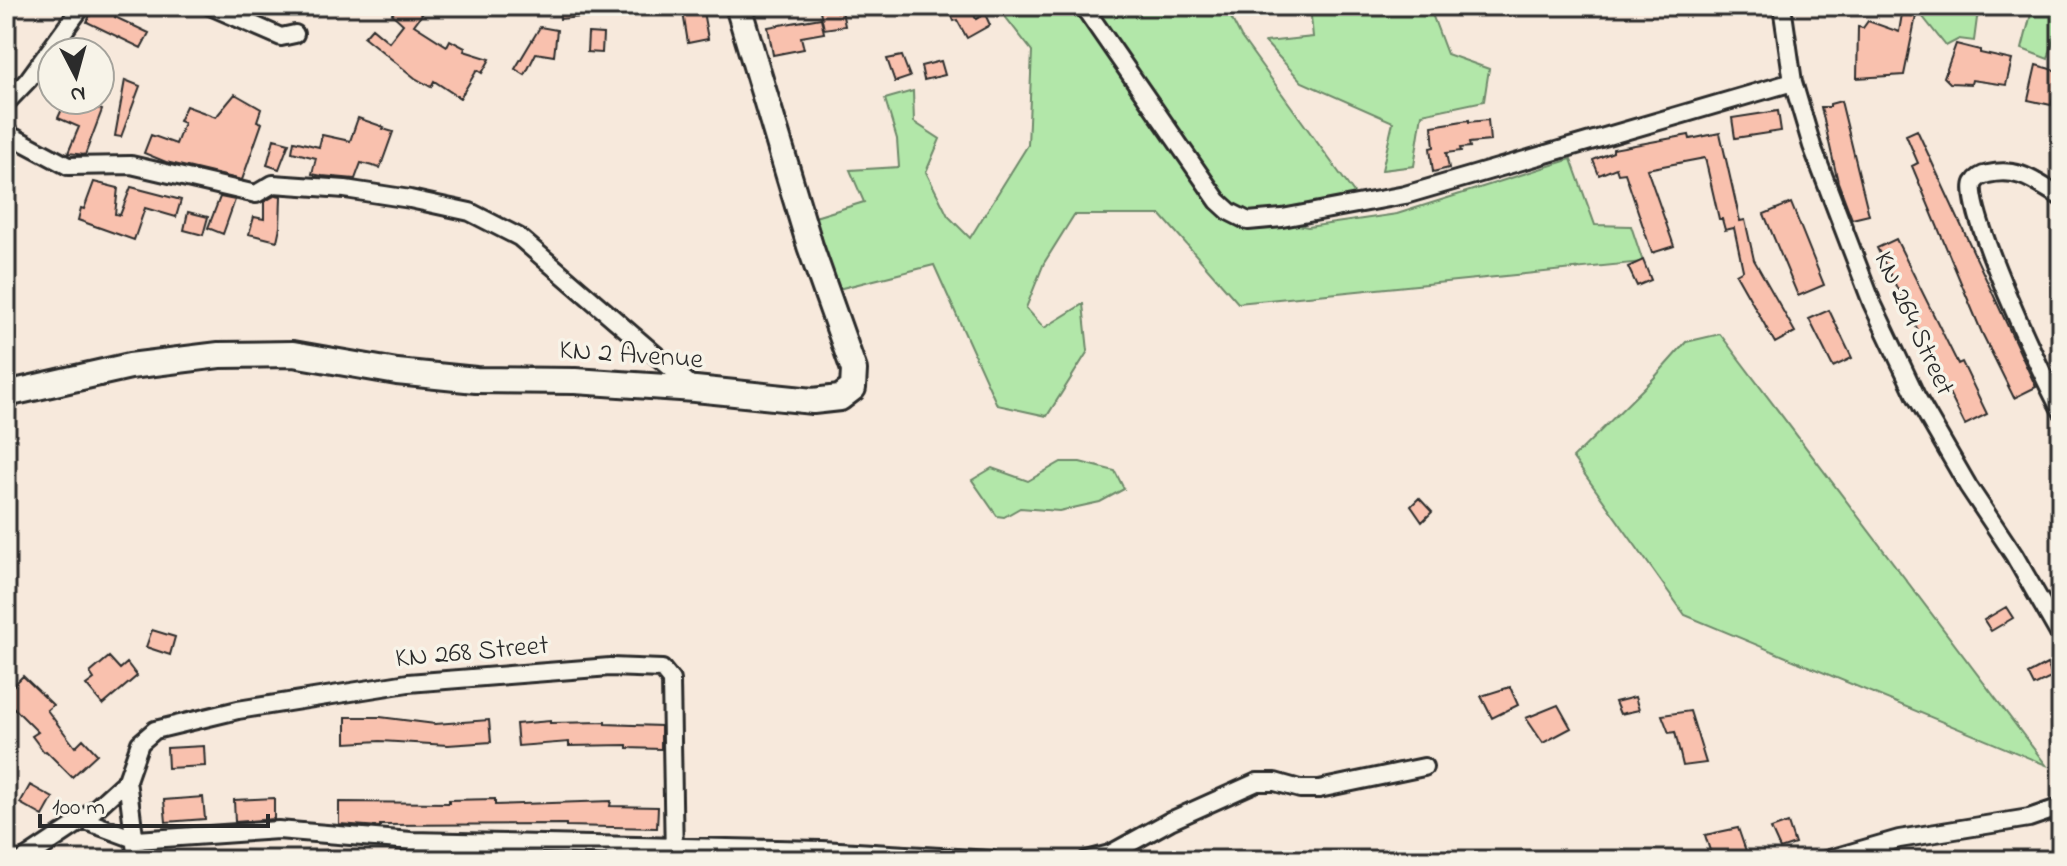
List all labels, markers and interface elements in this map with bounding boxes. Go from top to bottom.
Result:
north arrow [36,36,116,116]
text: N [69,76,87,110]
street label: KN 264 Street [1862,245,1964,403]
street label: KN 2 Avenue [558,331,705,382]
street label: KN 268 Street [394,626,550,680]
scale bar [40,778,268,828]
text: 100 m [52,791,105,826]

